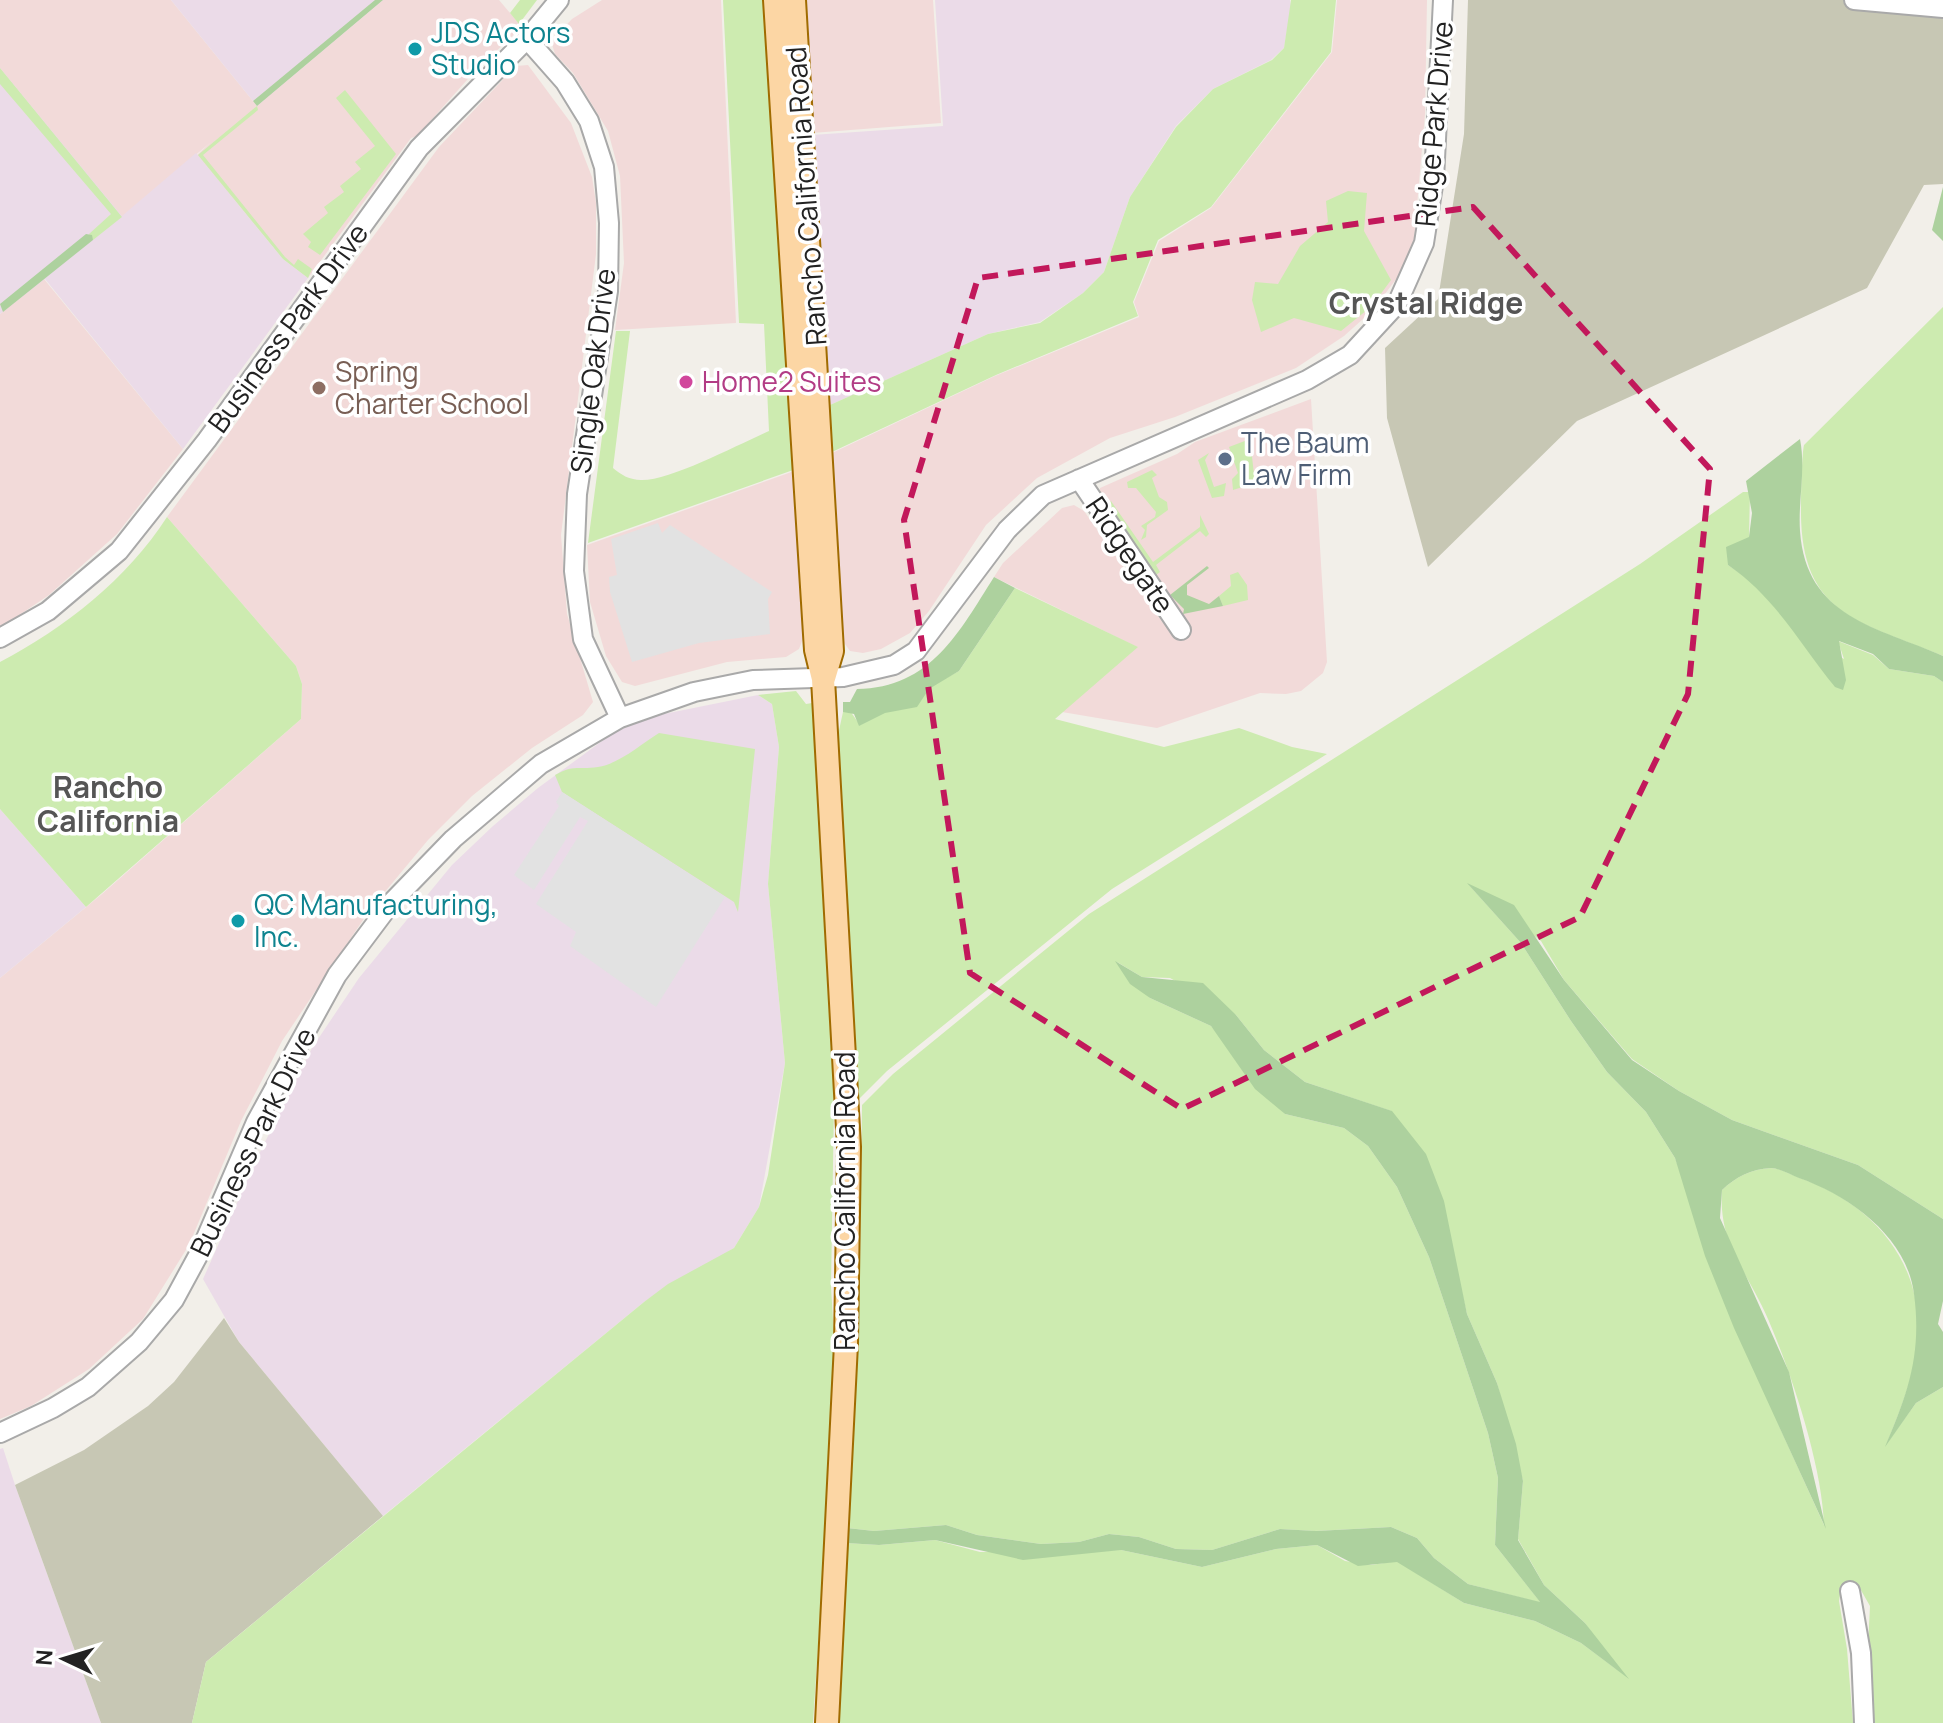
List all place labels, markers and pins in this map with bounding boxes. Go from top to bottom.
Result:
place label: JDS Actors Studio [431,13,570,83]
marker: JDS Actors Studio [406,40,424,58]
place label: Spring Charter School [335,352,529,422]
place label: Home2 Suites [702,362,881,400]
marker: Home2 Suites [677,373,695,391]
marker: Spring Charter School [310,379,328,397]
place label: The Baum Law Firm [1241,423,1369,493]
marker: The Baum Law Firm [1216,450,1234,468]
place label: QC Manufacturing, Inc. [254,885,498,955]
marker: QC Manufacturing, Inc. [229,912,247,930]

